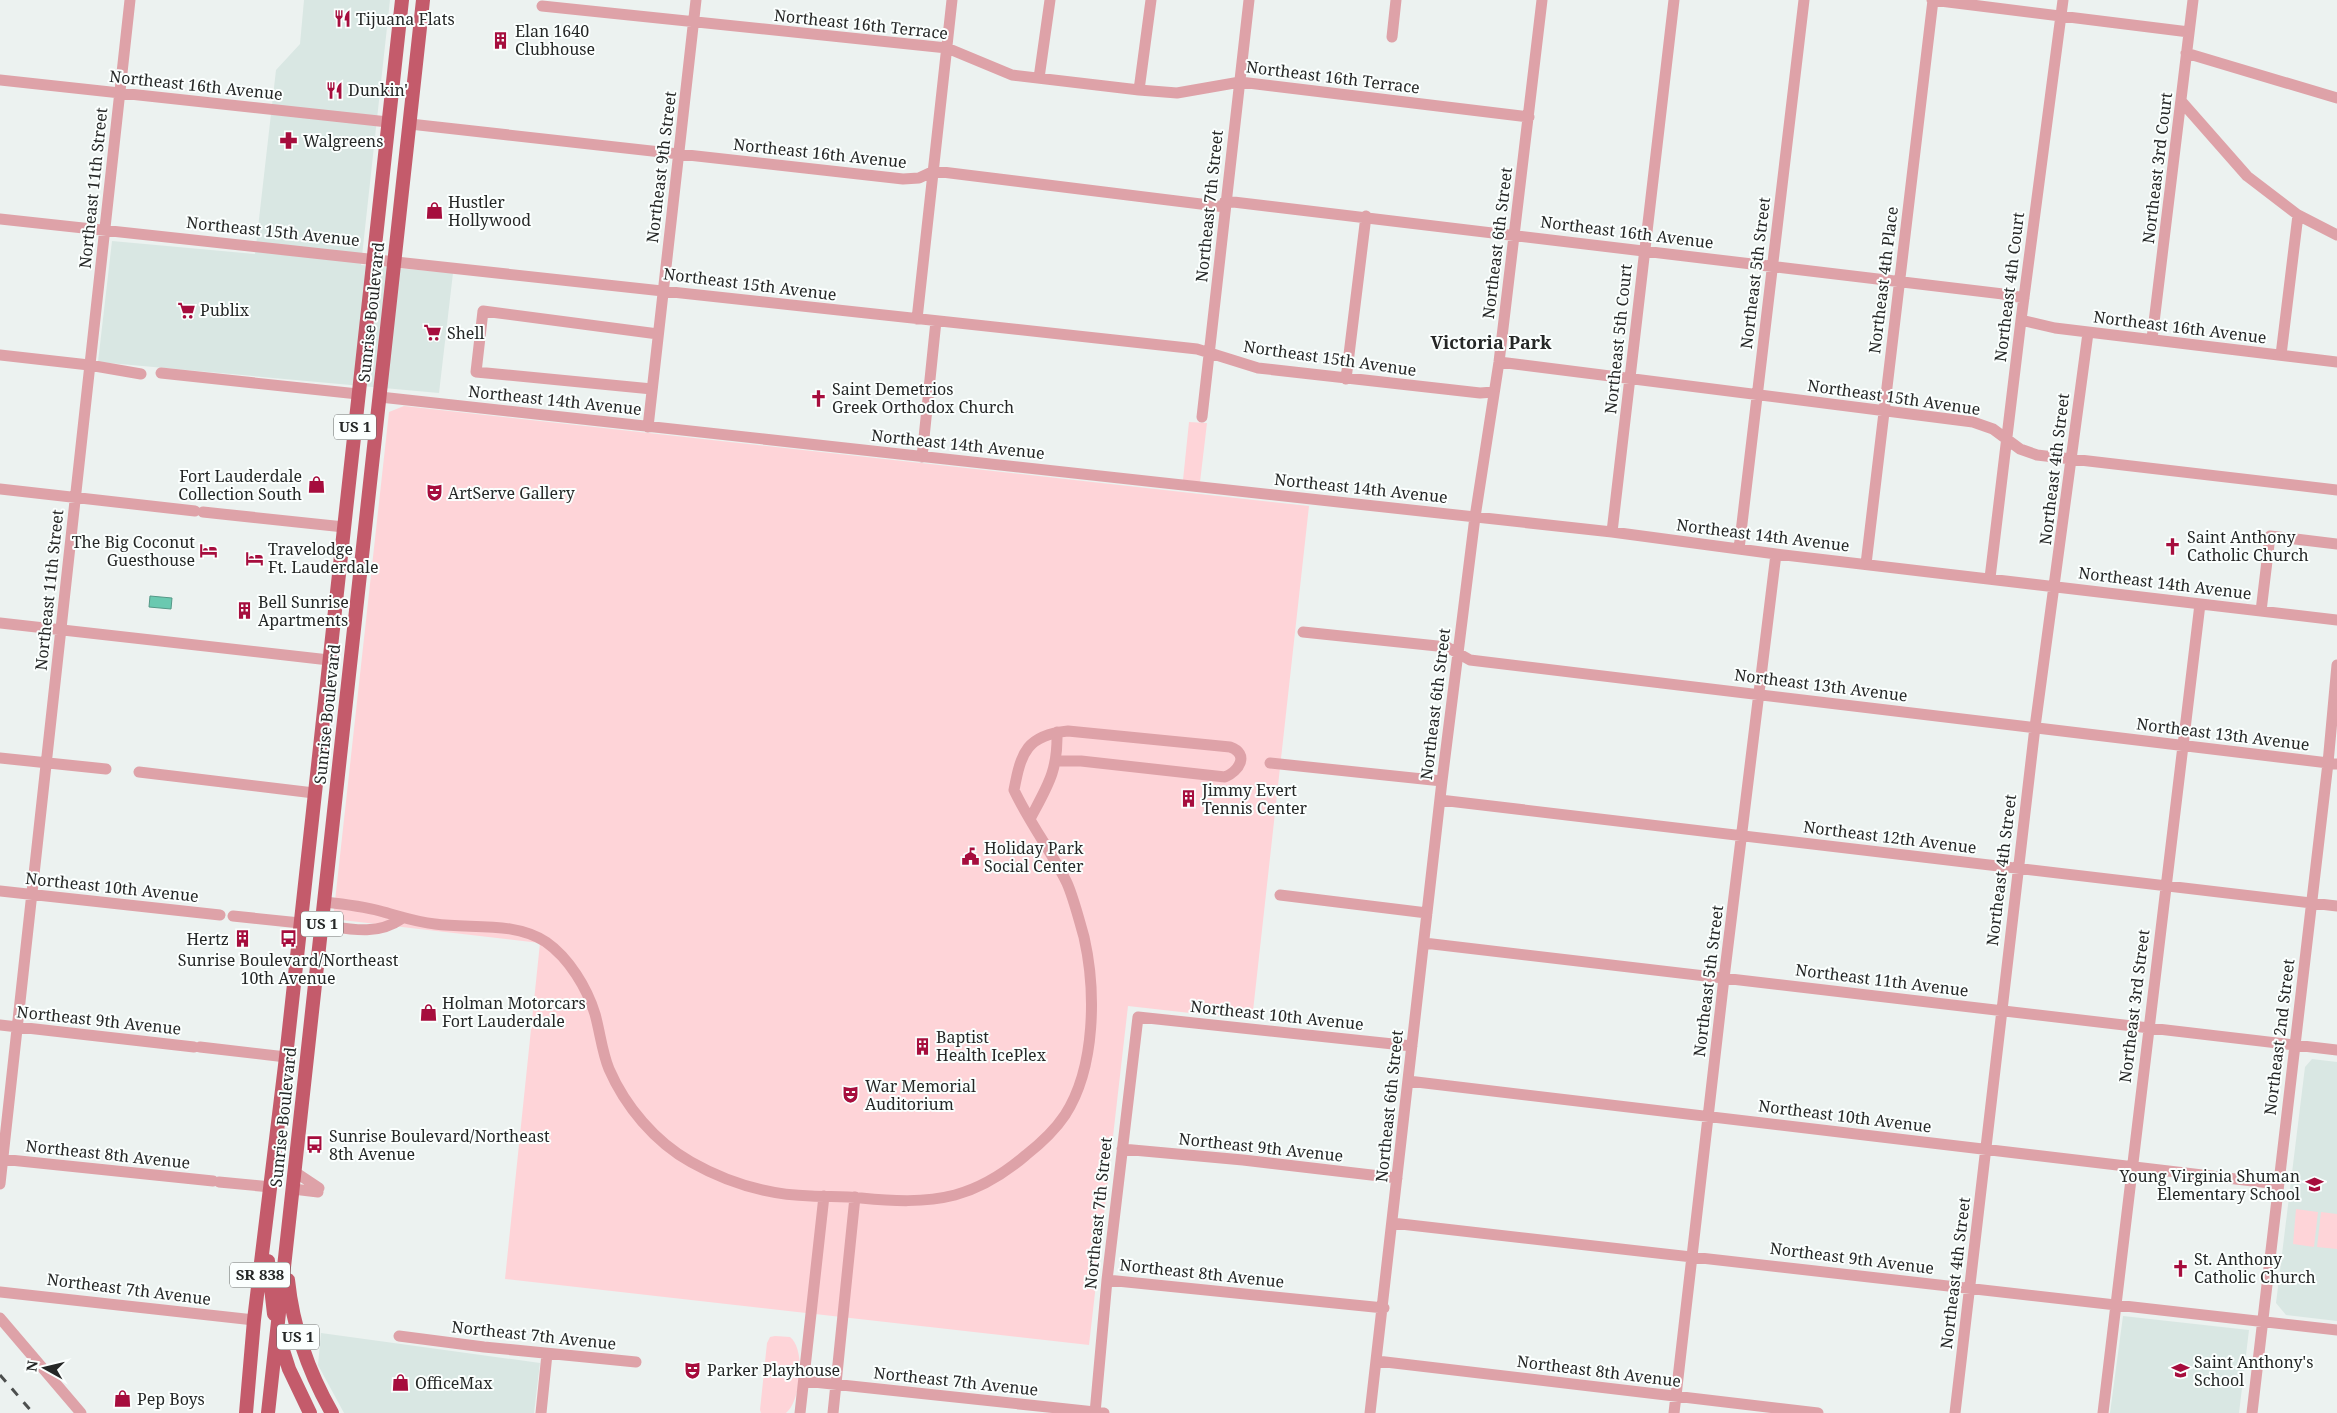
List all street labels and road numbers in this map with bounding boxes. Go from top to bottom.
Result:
street label: Northeast 16th Terrace [773,4,949,44]
street label: Northeast 16th Terrace [1245,55,1421,99]
street label: Northeast 16th Avenue [108,65,284,105]
street label: Northeast 9th Street [641,89,681,244]
street label: Northeast 3rd Court [2137,91,2177,245]
street label: Northeast 11th Street [74,106,112,270]
street label: Northeast 7th Street [1190,128,1228,283]
street label: Northeast 16th Avenue [732,133,908,173]
street label: Northeast 6th Street [1477,165,1517,320]
street label: Northeast 5th Street [1735,195,1775,350]
street label: Northeast 4th Place [1863,205,1903,355]
street label: Northeast 16th Avenue [1539,210,1715,254]
street label: Northeast 15th Avenue [185,211,361,251]
street label: Northeast 4th Court [1989,211,2029,363]
street label: Sunrise Boulevard [353,241,389,383]
street label: Northeast 15th Avenue [662,262,838,306]
street label: Northeast 5th Court [1599,263,1637,415]
street label: Northeast 16th Avenue [2092,305,2268,349]
street label: Northeast 15th Avenue [1242,335,1418,381]
street label: Northeast 15th Avenue [1806,374,1982,420]
street label: Northeast 14th Avenue [467,380,643,420]
street label: Northeast 4th Street [2034,391,2074,546]
road number: US 1 [334,414,376,440]
street label: Northeast 14th Avenue [870,424,1046,464]
street label: Northeast 14th Avenue [1273,468,1449,508]
street label: Northeast 11th Street [30,508,68,672]
street label: Northeast 14th Avenue [1675,513,1851,557]
street label: Northeast 14th Avenue [2077,561,2253,605]
street label: Northeast 6th Street [1415,626,1455,781]
street label: Sunrise Boulevard [309,643,345,785]
street label: Northeast 13th Avenue [1733,663,1909,707]
street label: Northeast 13th Avenue [2135,712,2311,756]
street label: Northeast 4th Street [1981,792,2021,947]
street label: Northeast 12th Avenue [1802,815,1978,859]
street label: Northeast 10th Avenue [24,867,200,907]
street label: Northeast 5th Street [1688,903,1728,1058]
road number: US 1 [301,912,343,936]
street label: Northeast 3rd Street [2114,928,2154,1084]
street label: Northeast 2nd Street [2259,957,2300,1116]
street label: Northeast 11th Avenue [1794,958,1970,1002]
street label: Northeast 10th Avenue [1189,995,1365,1035]
street label: Northeast 9th Avenue [16,1000,182,1040]
street label: Northeast 6th Street [1370,1028,1408,1183]
street label: Sunrise Boulevard [265,1046,301,1188]
street label: Northeast 10th Avenue [1757,1094,1933,1138]
street label: Northeast 9th Avenue [1178,1127,1344,1167]
street label: Northeast 8th Avenue [25,1134,191,1174]
street label: Northeast 7th Street [1079,1135,1117,1290]
street label: Northeast 4th Street [1935,1195,1975,1350]
street label: Northeast 9th Avenue [1769,1237,1935,1279]
street label: Northeast 8th Avenue [1119,1253,1285,1293]
road number: SR 838 [230,1262,290,1288]
street label: Northeast 7th Avenue [46,1268,212,1310]
street label: Northeast 7th Avenue [451,1315,617,1355]
road number: US 1 [277,1324,319,1350]
street label: Northeast 8th Avenue [1516,1350,1682,1392]
street label: Northeast 7th Avenue [873,1361,1039,1401]

